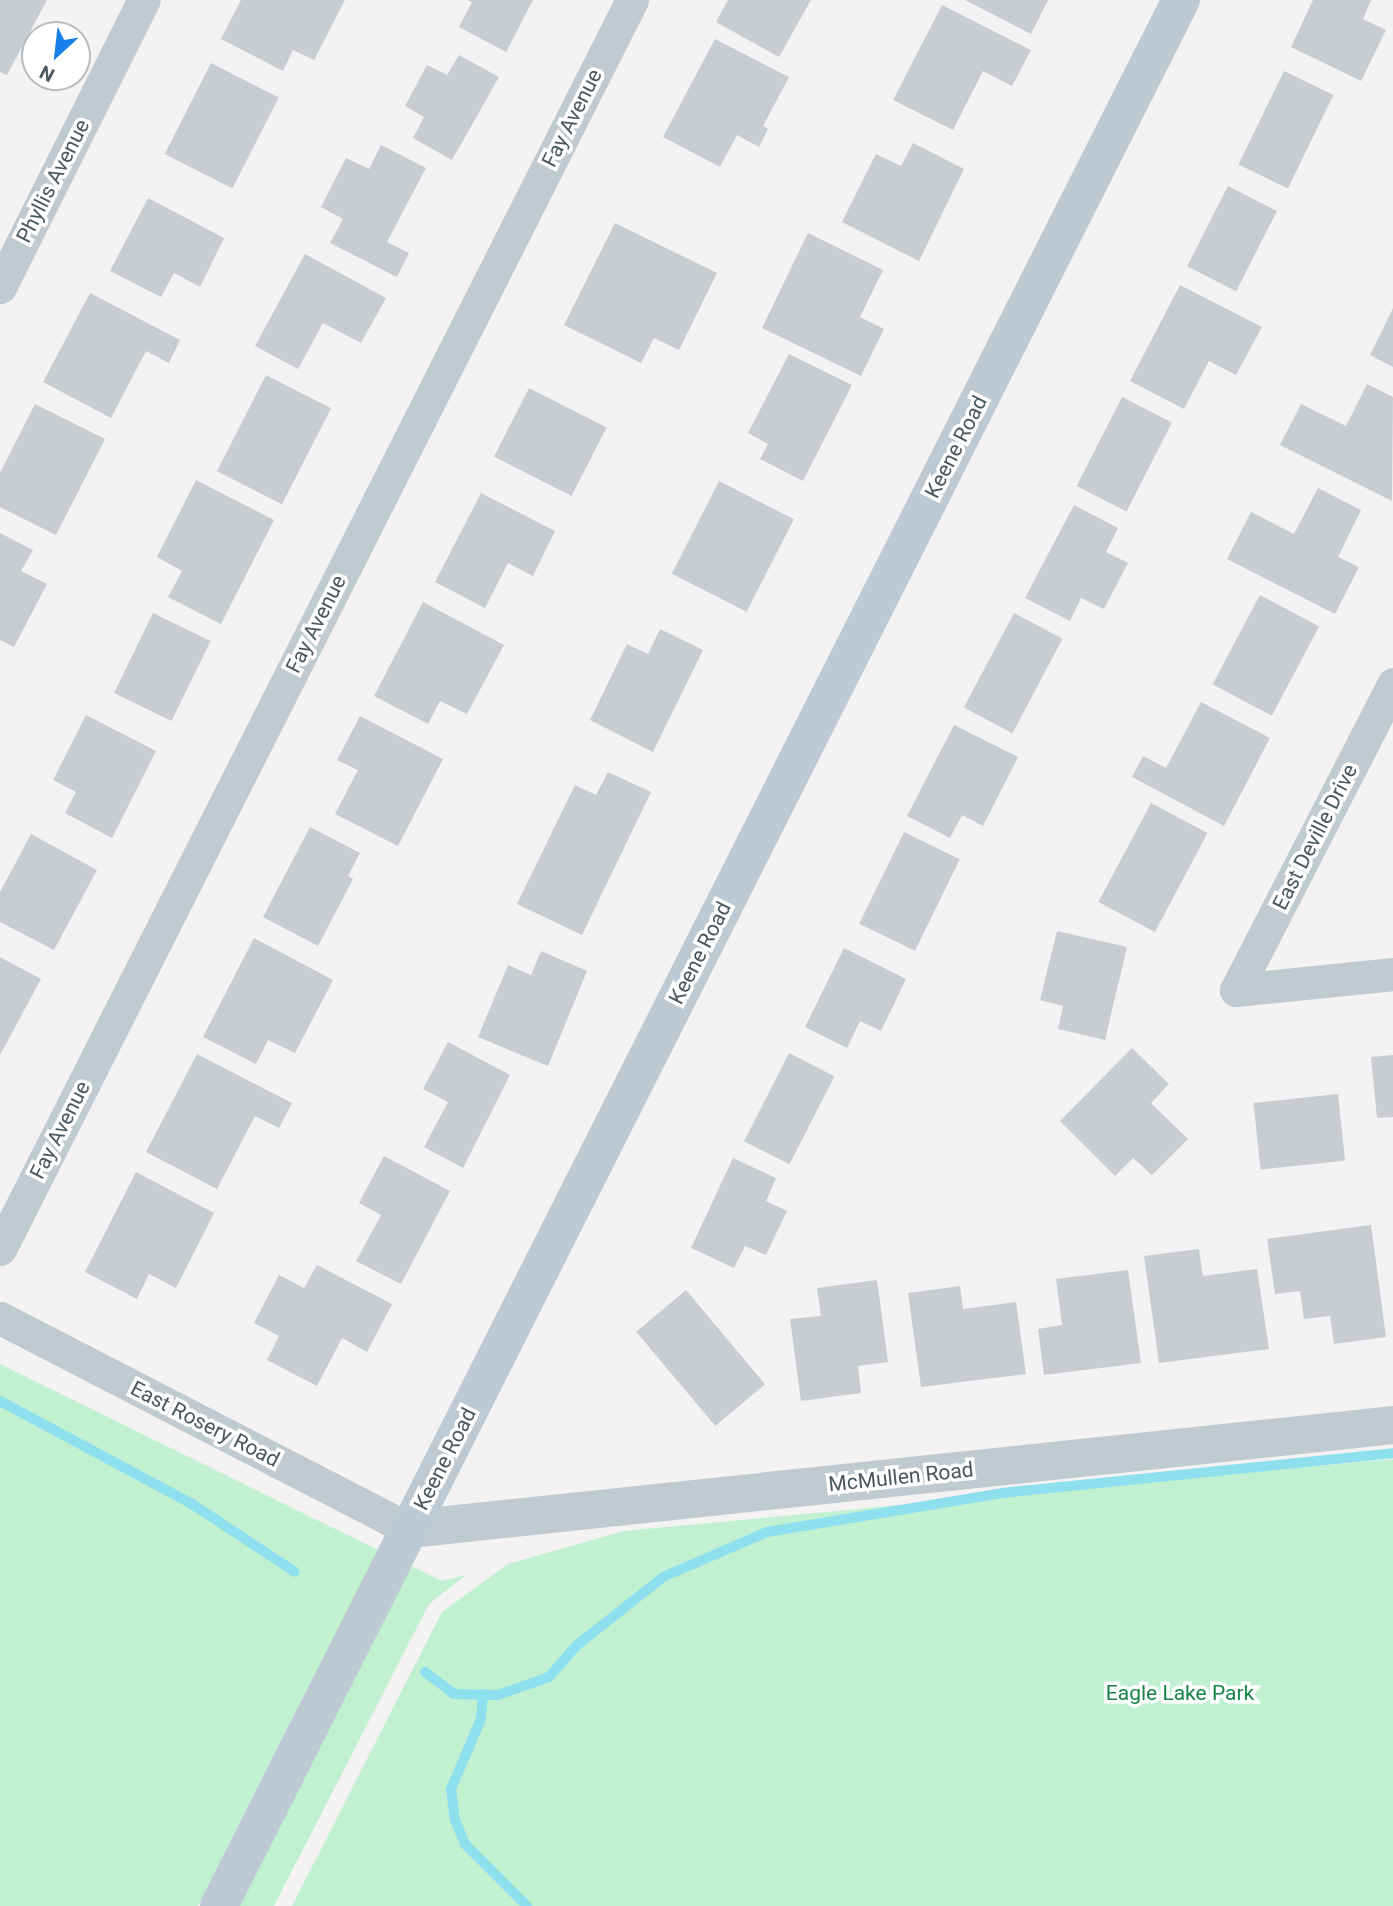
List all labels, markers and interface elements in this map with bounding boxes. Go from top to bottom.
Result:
north arrow [21,21,91,91]
text: N [36,60,58,87]
street label: Fay Avenue [537,65,607,171]
street label: Phyllis Avenue [11,115,95,247]
street label: Keene Road [920,392,992,502]
street label: Fay Avenue [281,571,351,677]
street label: East Deville Drive [1267,760,1363,914]
street label: Keene Road [664,898,736,1008]
street label: Fay Avenue [25,1077,95,1183]
street label: East Rosery Road [126,1376,284,1472]
street label: Keene Road [409,1404,481,1514]
street label: McMullen Road [827,1457,975,1497]
park label: Eagle Lake Park [1106,1680,1254,1706]

